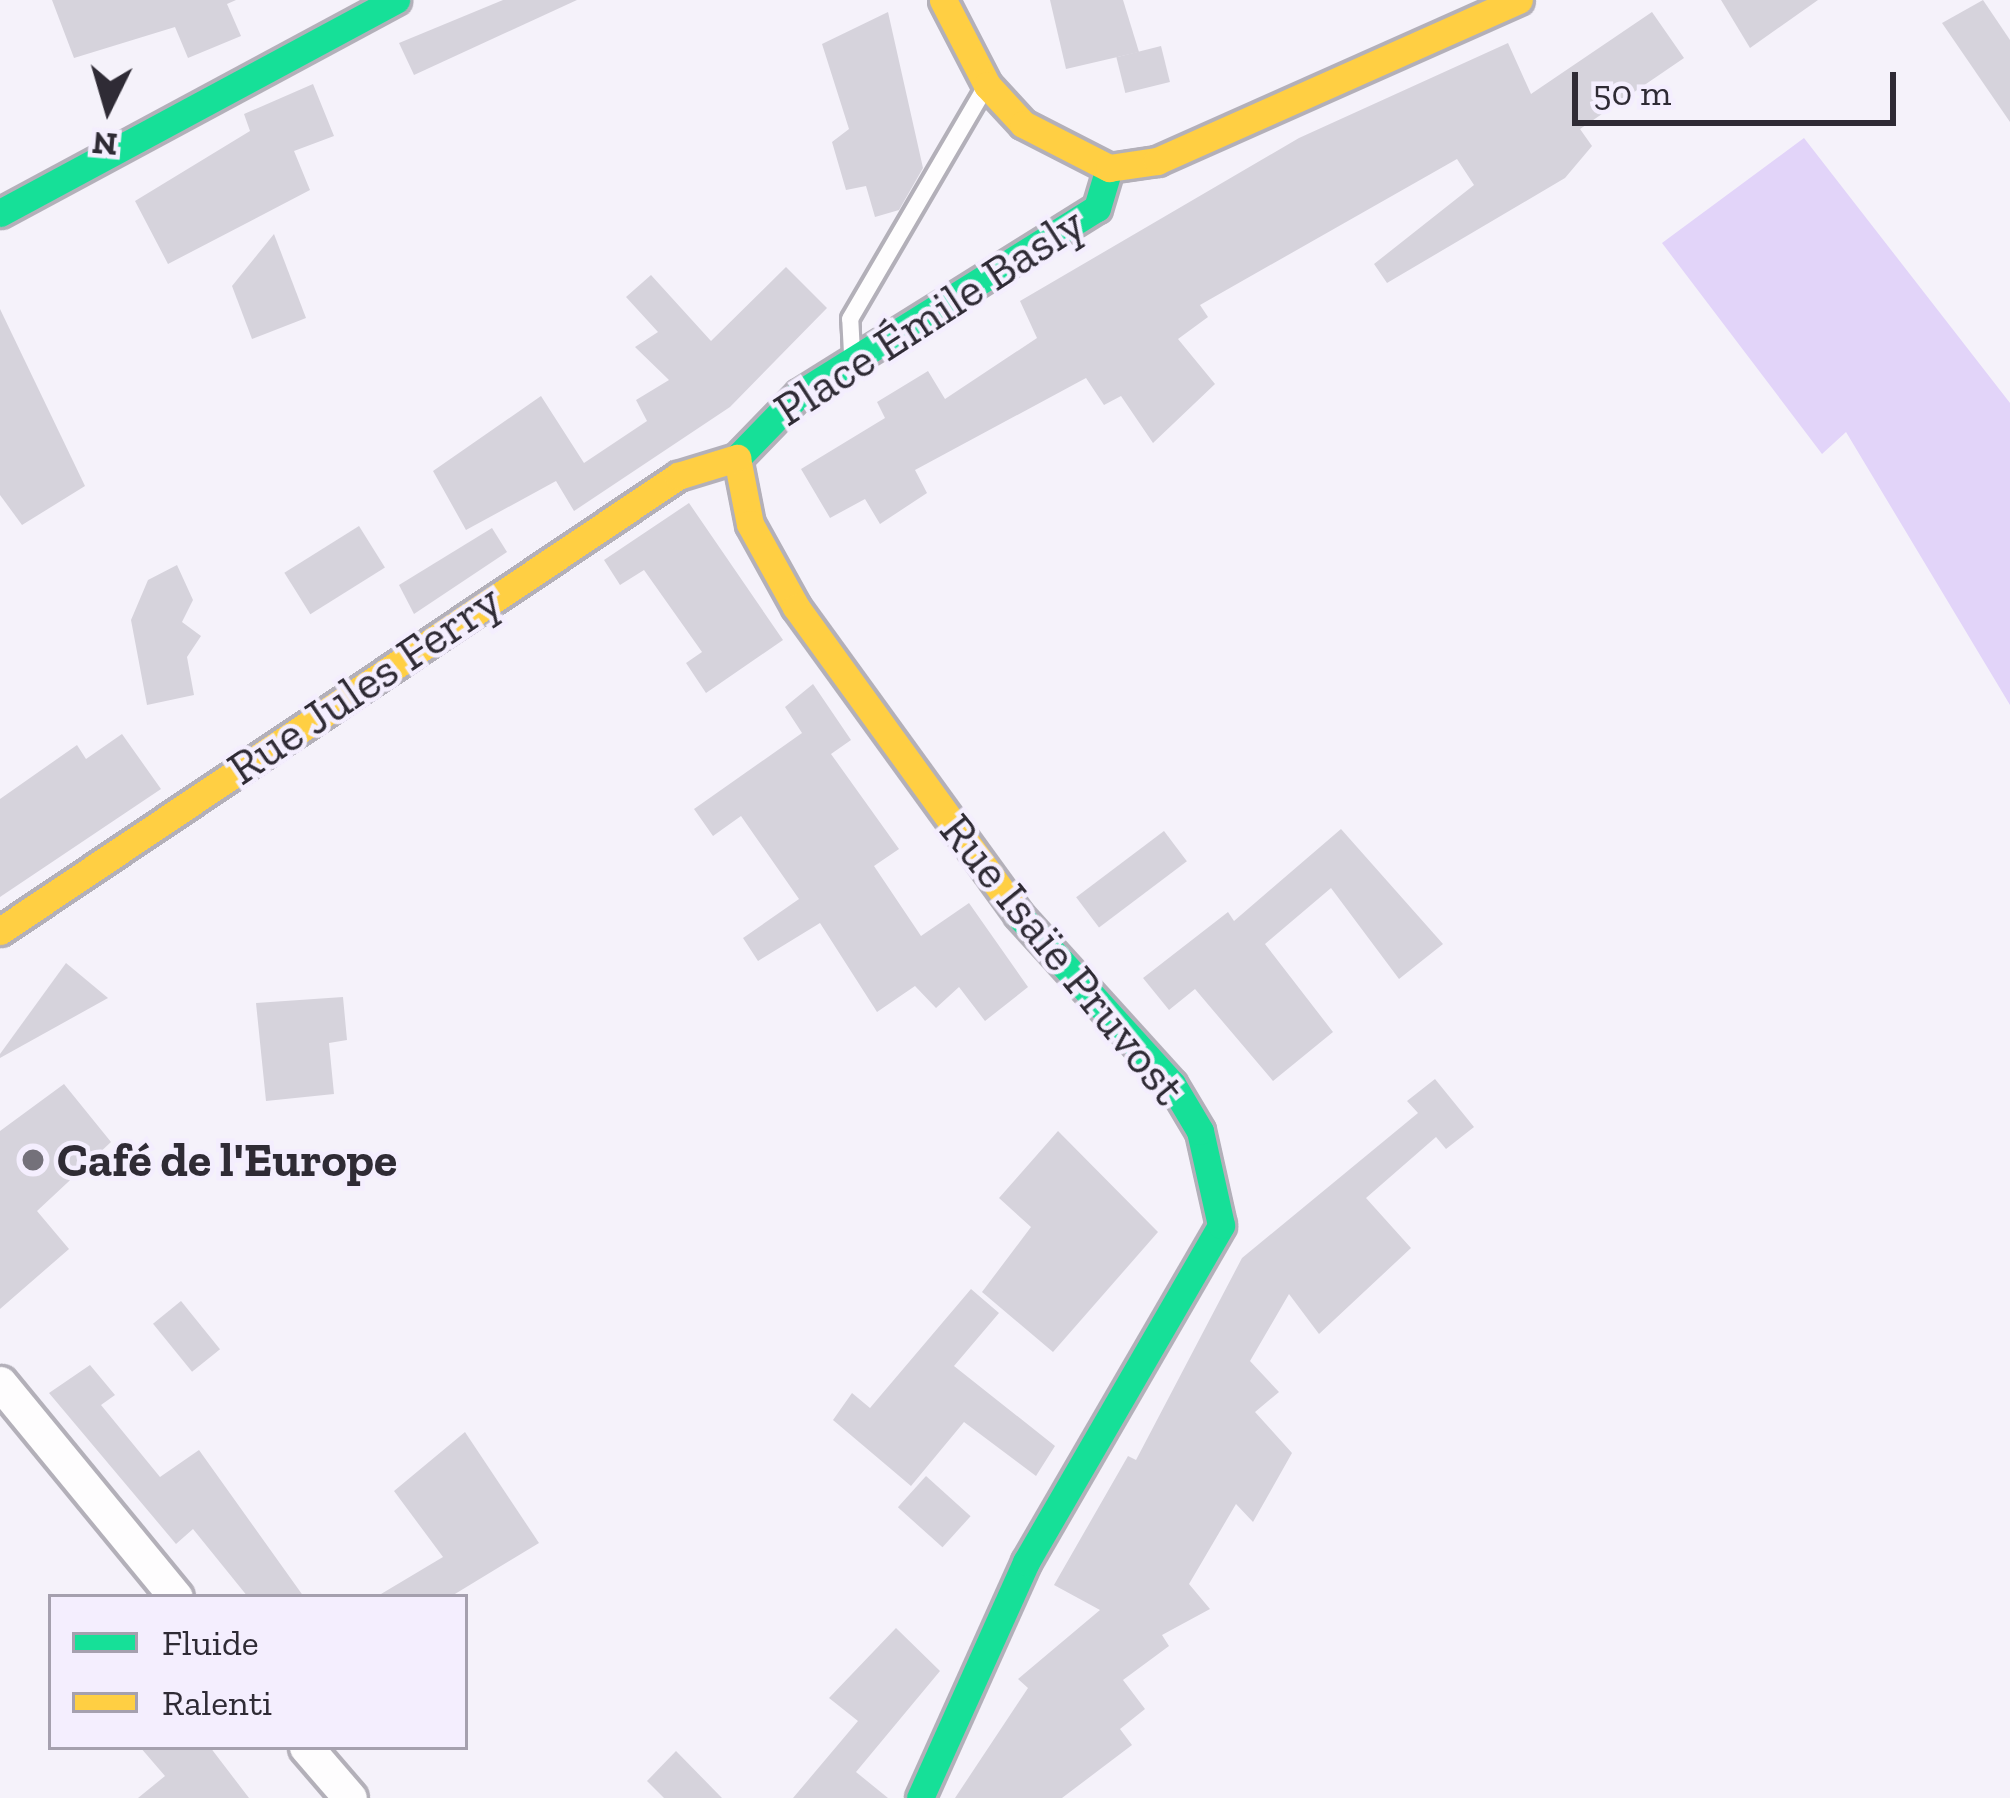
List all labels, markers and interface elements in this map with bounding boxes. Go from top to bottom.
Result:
north arrow [48,48,168,168]
scale bar [1578,48,1902,122]
text: 50 m [1593,71,1671,114]
text: N [91,124,119,165]
street label: Place Émile Basly [763,194,1095,438]
street label: Rue Jules Ferry [216,571,512,797]
street label: Rue Isaïe Pruvost [928,802,1198,1116]
place label: Café de l'Europe [57,1131,397,1189]
marker: Café de l'Europe [20,1147,46,1173]
legend [48,1594,468,1750]
text: Fluide [162,1621,259,1664]
text: Ralenti [162,1681,272,1724]

